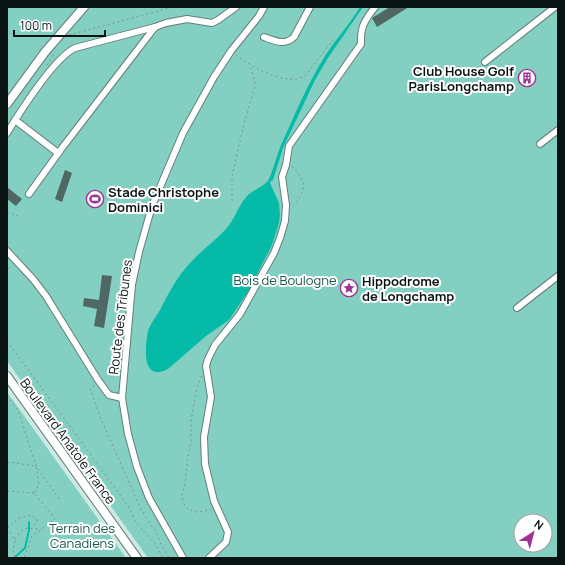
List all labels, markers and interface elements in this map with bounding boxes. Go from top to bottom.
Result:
scale bar [14,12,105,38]
text: 100 m [20,17,52,34]
place label: Club House Golf ParisLongchamp [409,62,514,95]
building icon: Club House Golf ParisLongchamp [517,68,537,88]
place label: Stade Christophe Dominici [108,183,219,216]
sports icon: Stade Christophe Dominici [85,189,105,209]
street label: Route des Tribunes [104,258,136,376]
park label: Bois de Boulogne [233,271,337,289]
place label: Hippodrome de Longchamp [362,272,454,305]
place icon: Hippodrome de Longchamp [339,278,359,298]
street label: Boulevard Anatole France [16,374,120,508]
north arrow [513,513,553,553]
text: N [532,516,547,533]
park label: Terrain des Canadiens [49,519,115,552]

